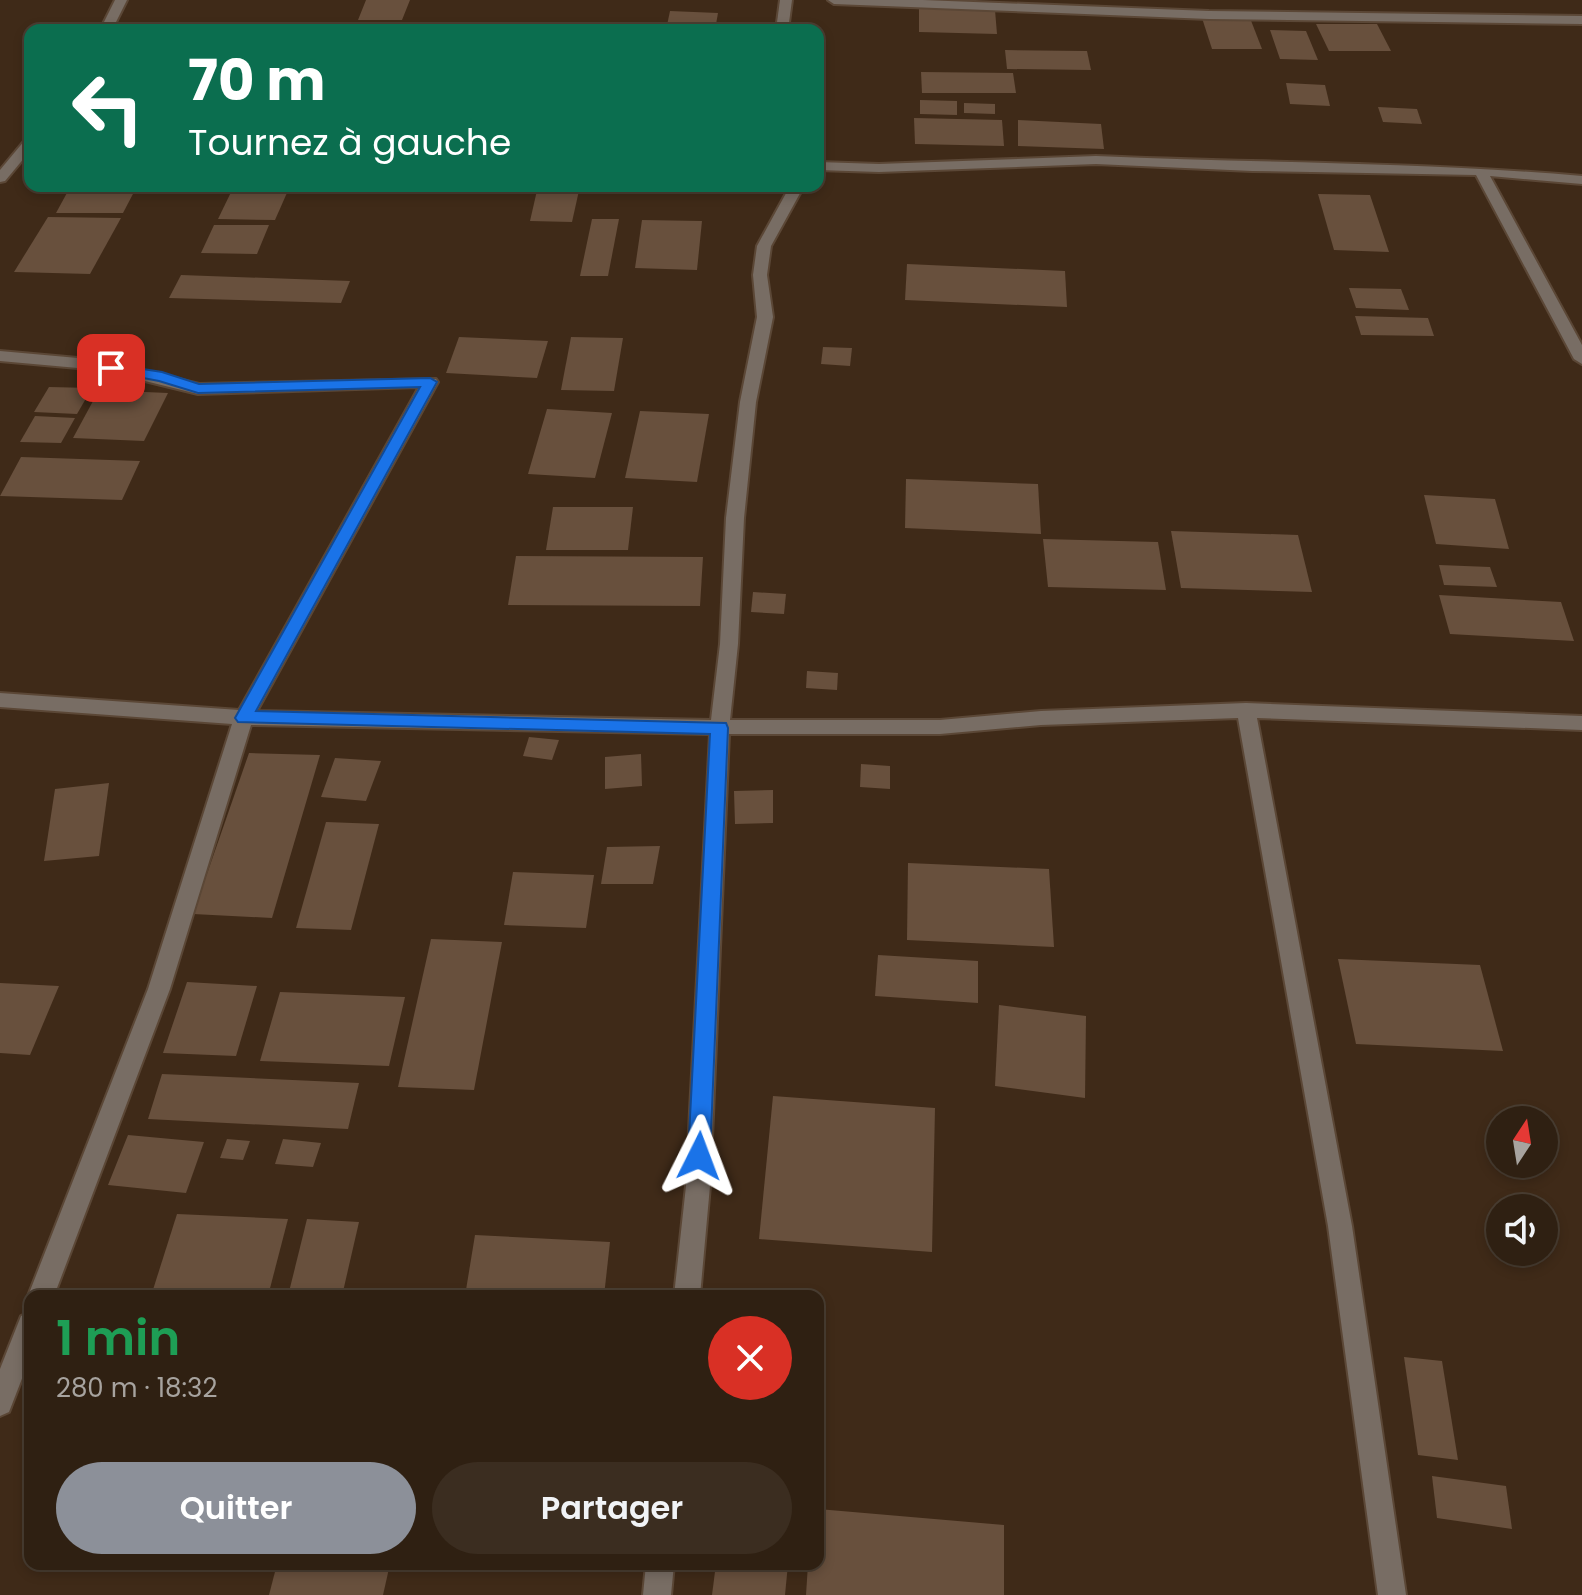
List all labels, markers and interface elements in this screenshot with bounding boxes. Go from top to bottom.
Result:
text: 70 m [188,41,326,120]
icon: left [56,56,160,160]
text: Tournez à gauche [188,117,511,168]
pin [77,334,145,402]
icon: arrive [89,346,133,390]
north arrow [1486,1106,1558,1178]
map controls [1486,1106,1558,1266]
position arrow [657,1114,741,1198]
button: sound [1486,1194,1558,1266]
text: 1 min [56,1305,180,1372]
button: close [708,1316,792,1400]
text: 280 m · 18:32 [56,1370,217,1406]
button: Quitter [56,1462,416,1554]
button: Partager [432,1462,792,1554]

